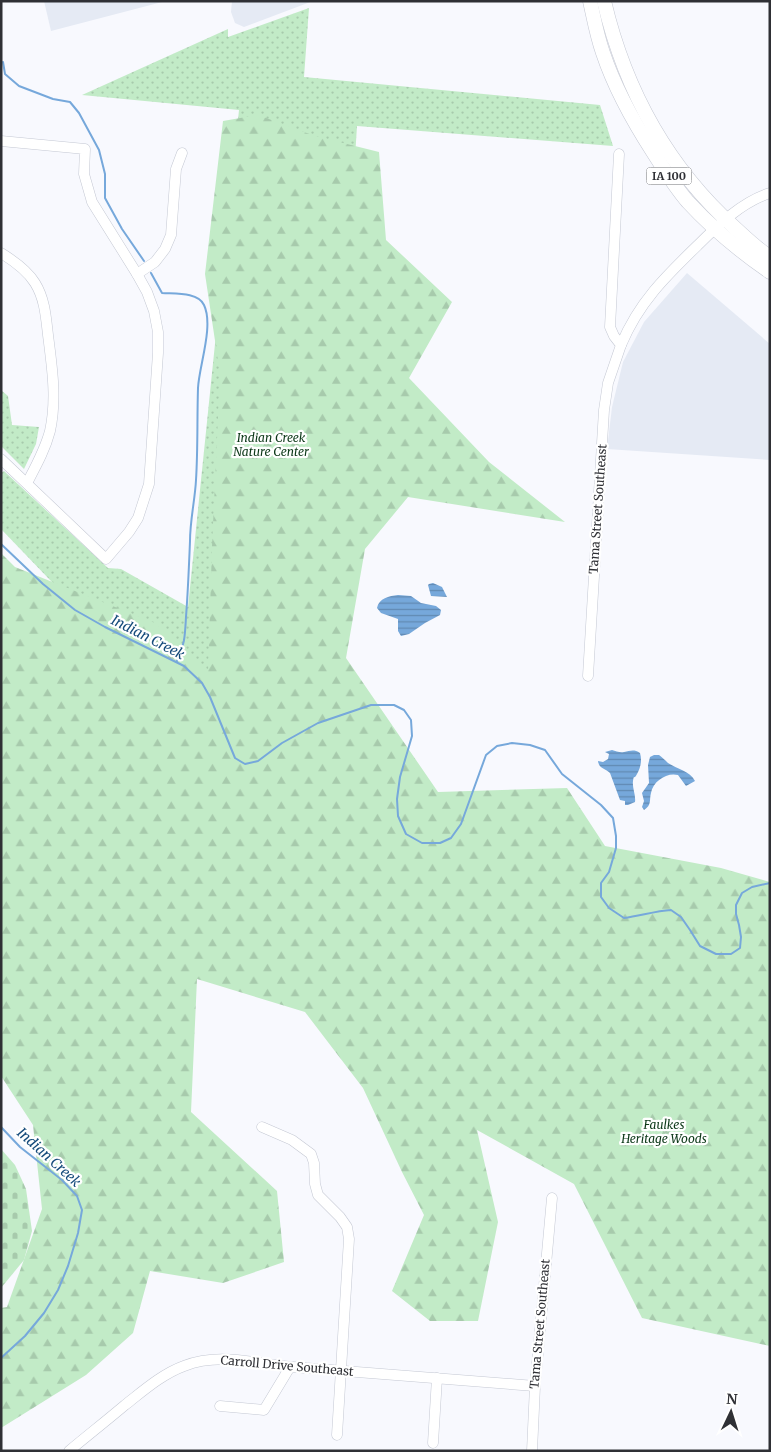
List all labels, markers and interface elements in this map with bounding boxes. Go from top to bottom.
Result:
road number: IA 100 [646,168,692,185]
park label: Indian Creek Nature Center [233,430,310,459]
street label: Tama Street Southeast [585,443,610,575]
water label: Indian Creek [108,611,188,663]
park label: Faulkes Heritage Woods [620,1117,707,1146]
water label: Indian Creek [13,1124,85,1191]
street label: Tama Street Southeast [526,1258,553,1390]
street label: Carroll Drive Southeast [220,1352,355,1379]
north arrow [706,1387,756,1437]
text: N [726,1390,738,1408]

